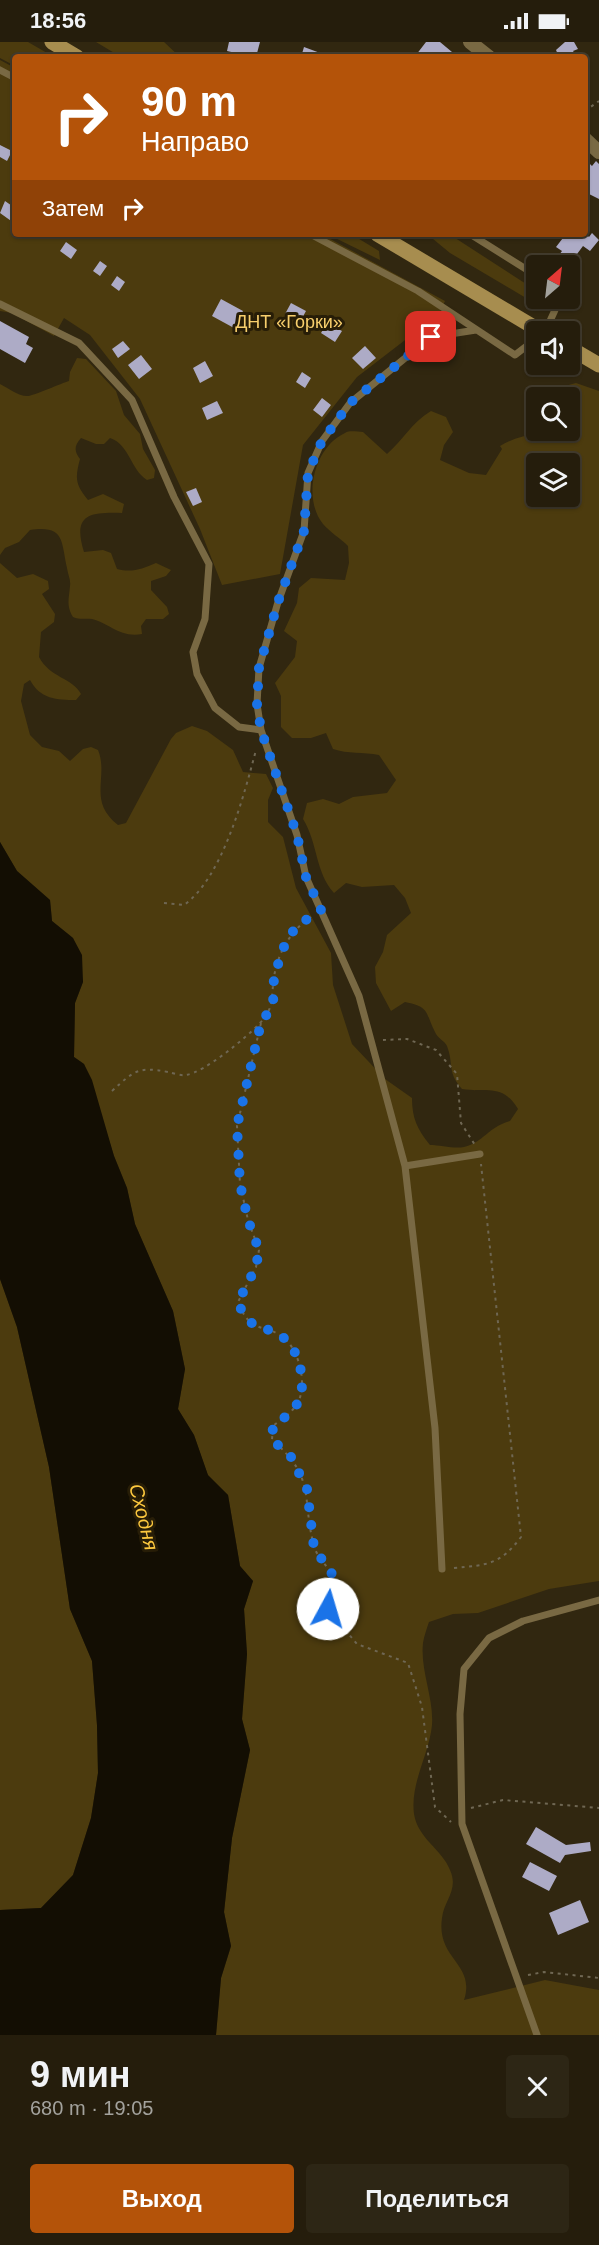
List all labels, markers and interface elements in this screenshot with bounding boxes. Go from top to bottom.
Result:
text: 18:56 [30,8,86,33]
icon: right [42,78,120,156]
text: 90 m [141,78,237,125]
text: Направо [141,127,249,157]
icon: right [116,192,149,225]
text: Затем [42,196,104,221]
north arrow [526,255,580,309]
map controls [526,255,580,507]
pin [405,311,456,362]
park label: ДНТ «Горки» [235,312,343,332]
icon: arrive [414,320,447,353]
button: sound [526,321,580,375]
button: search [526,387,580,441]
button: layers [526,453,580,507]
water label: Сходня [125,1481,163,1553]
position arrow [296,1577,360,1641]
text: 9 мин [30,2054,131,2095]
button: close [506,2055,569,2118]
text: 680 m · 19:05 [30,2097,153,2119]
button: Выход [30,2164,294,2233]
button: Поделиться [306,2164,569,2233]

